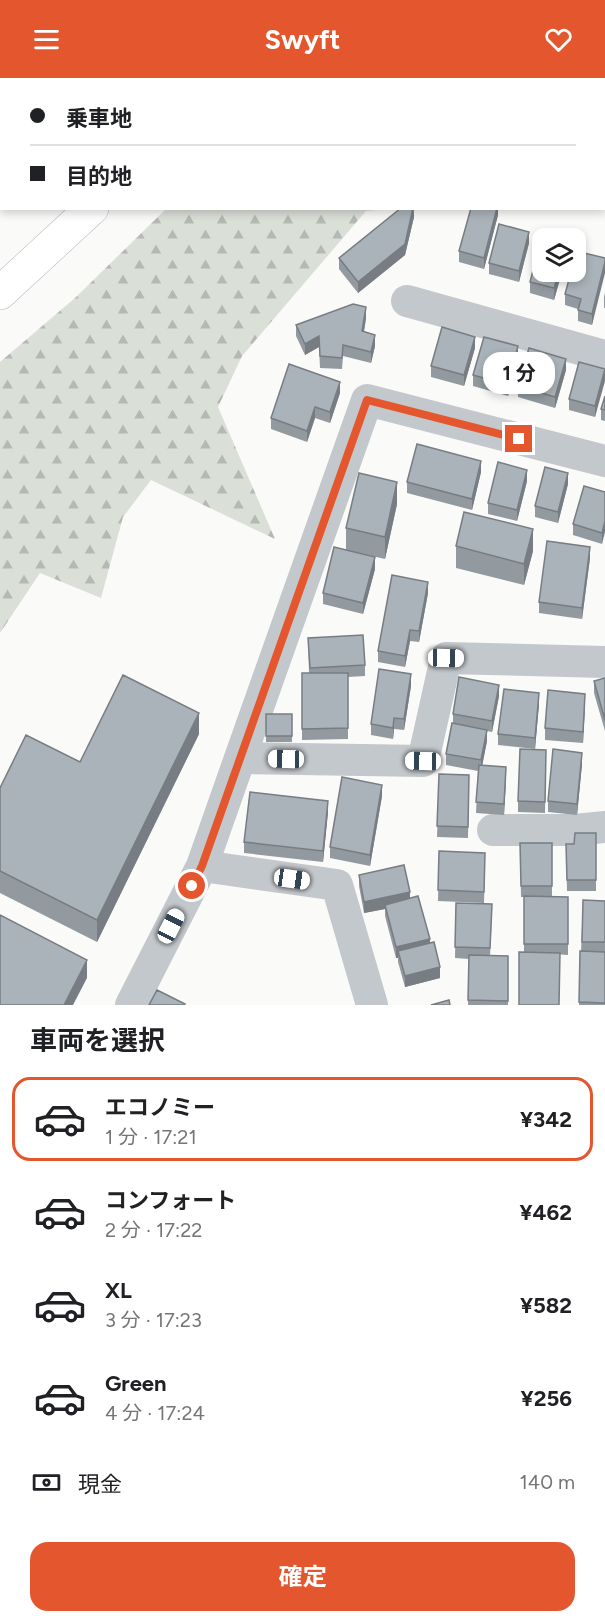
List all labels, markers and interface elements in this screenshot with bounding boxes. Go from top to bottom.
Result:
icon: menu [30,23,63,56]
text: Swyft [265,23,340,56]
icon: heart [542,23,575,56]
text: 乗車地 [66,105,132,132]
text: 目的地 [66,163,132,190]
map controls [532,228,586,282]
button: layers [532,228,586,282]
callout: 1 分 [483,352,555,394]
text: 1 分 [502,361,536,385]
route end [505,425,532,452]
car [428,649,464,667]
car [268,750,304,768]
car [405,752,441,770]
car [273,868,311,890]
route start [178,872,205,899]
car [155,906,187,946]
text: 車両を選択 [30,1024,165,1057]
icon: car [33,1092,87,1146]
text: エコノミー [105,1094,215,1121]
text: ¥342 [520,1106,572,1133]
text: 1 分 · 17:21 [105,1125,197,1149]
icon: car [33,1185,87,1239]
text: コンフォート [105,1187,236,1214]
text: ¥462 [519,1199,572,1226]
text: 2 分 · 17:22 [105,1218,203,1242]
text: XL [105,1277,132,1304]
icon: car [33,1278,87,1332]
text: ¥582 [520,1292,572,1319]
text: 3 分 · 17:23 [105,1308,202,1332]
text: Green [105,1370,167,1397]
icon: car [33,1371,87,1425]
text: ¥256 [521,1385,572,1412]
text: 4 分 · 17:24 [105,1401,205,1425]
icon: cash [30,1466,63,1499]
text: 140 m [520,1470,575,1494]
text: 現金 [78,1471,122,1498]
button: 確定 [30,1542,575,1611]

